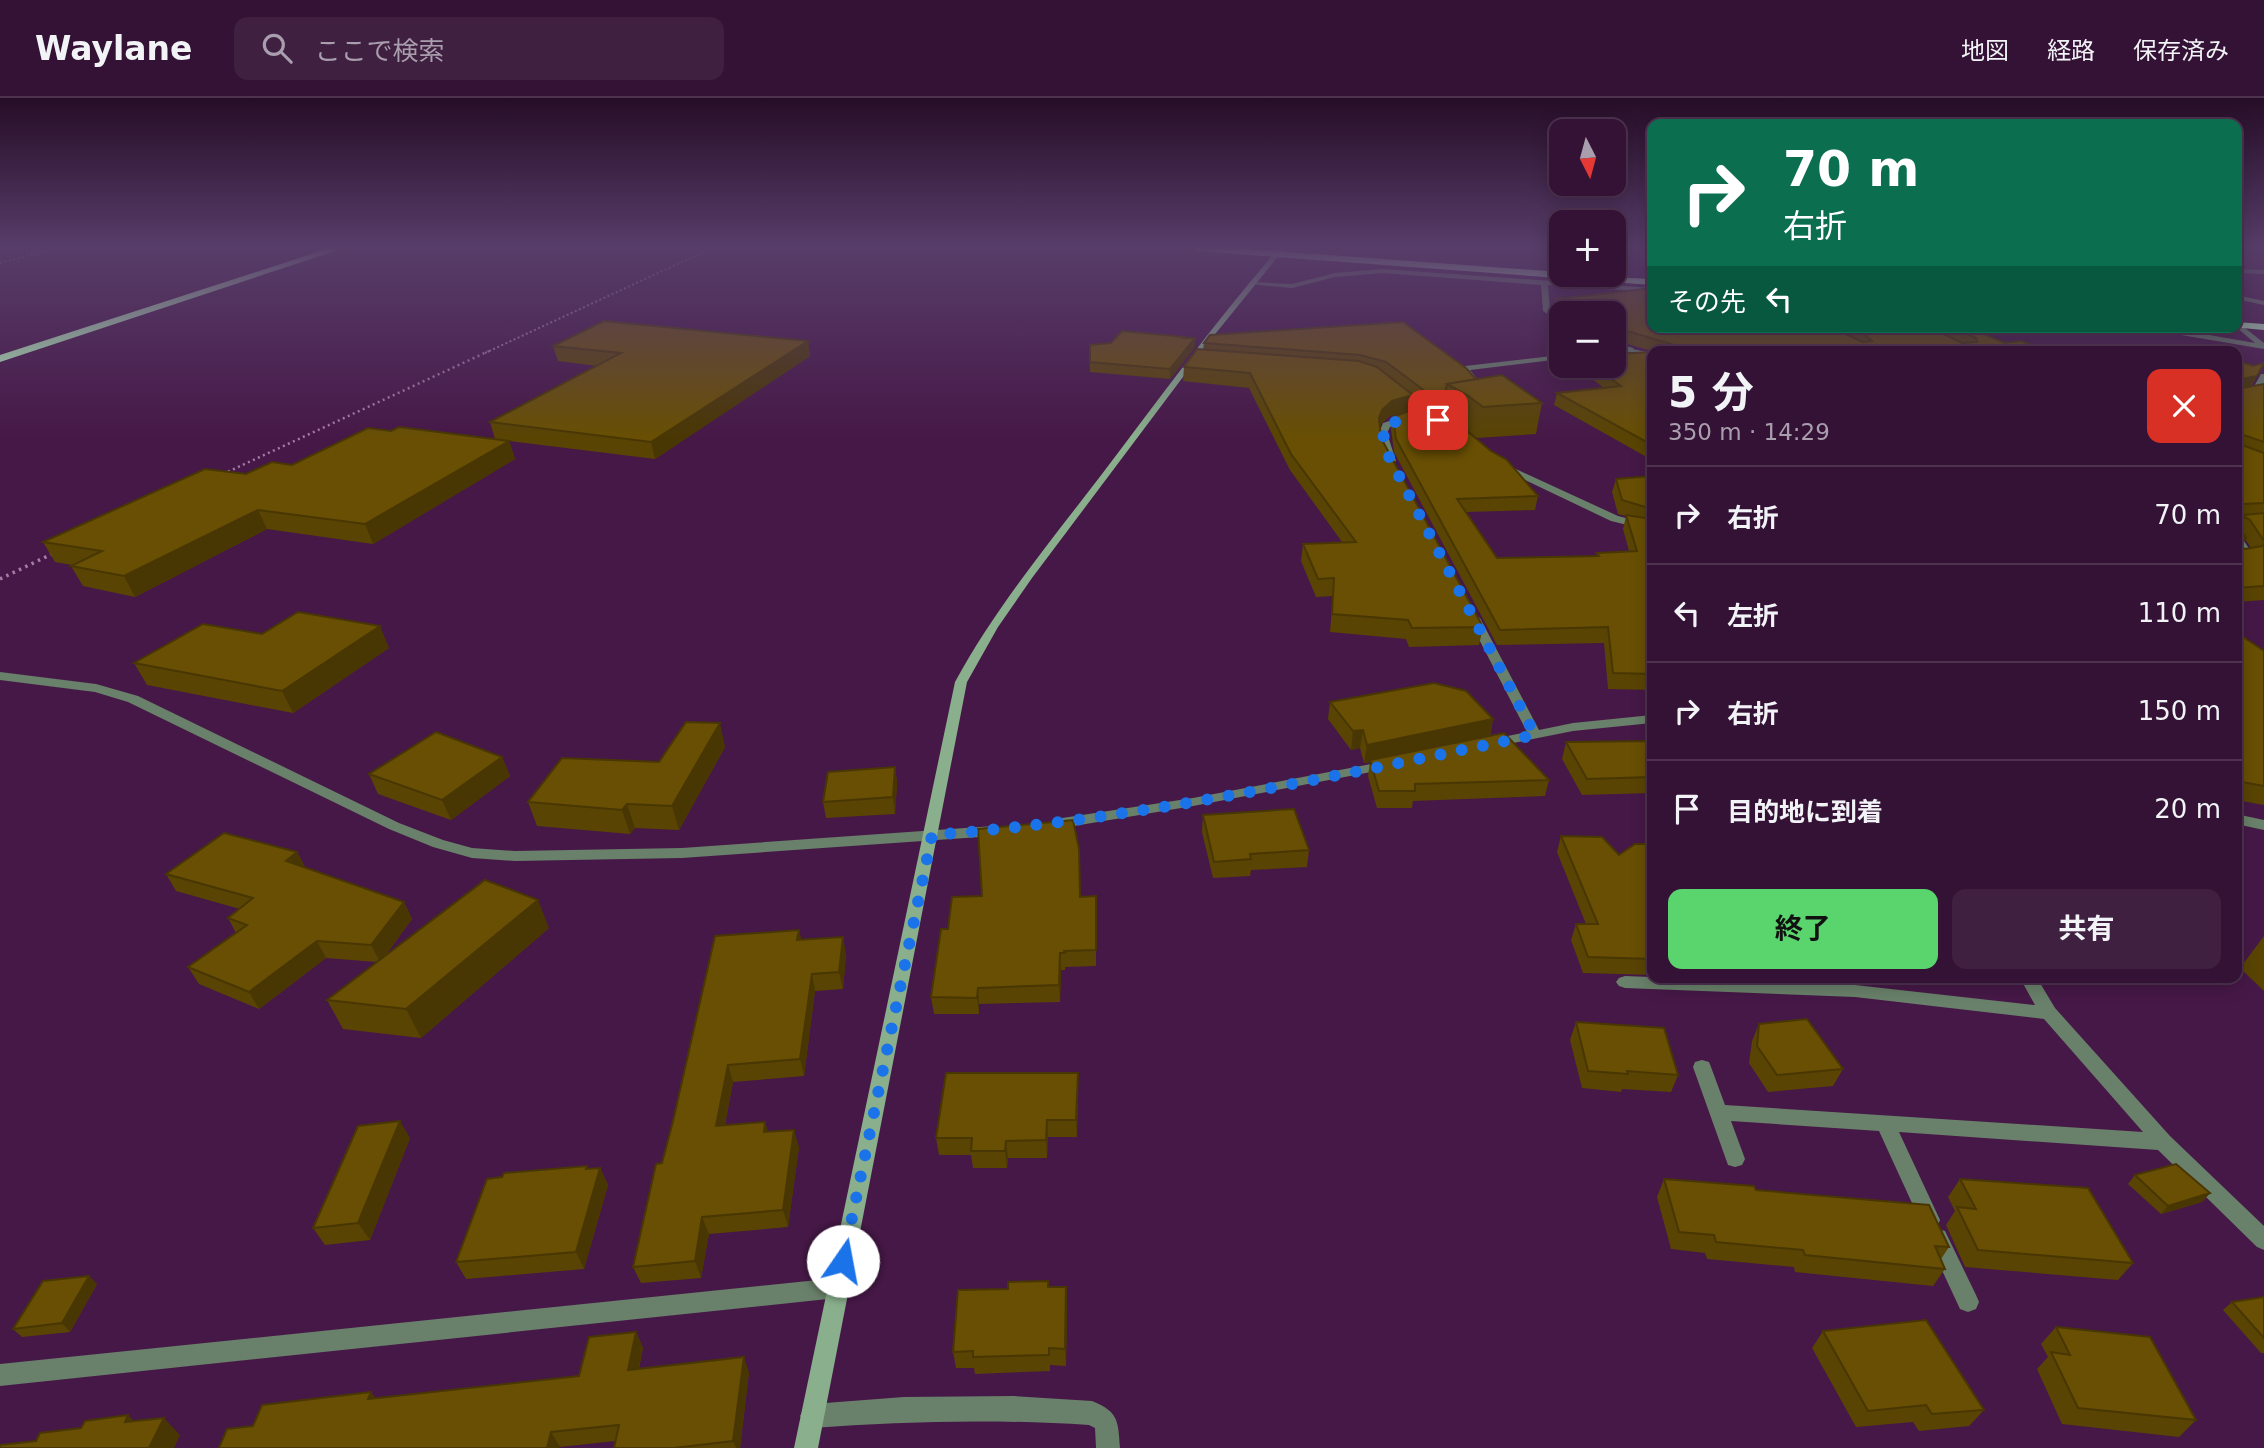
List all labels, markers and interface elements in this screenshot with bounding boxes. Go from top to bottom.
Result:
search box [234,17,724,80]
text: Waylane [35,29,192,68]
icon: search [258,29,296,67]
text: ここで検索 [314,36,444,66]
text: 地図 [1961,37,2009,65]
text: 経路 [2047,37,2095,65]
text: 保存済み [2133,37,2229,65]
north arrow [1549,119,1626,196]
map controls [1549,119,1626,378]
text: 70 m [1783,141,1919,198]
icon: right [1668,147,1759,238]
text: 右折 [1783,207,1847,245]
button: + [1549,210,1626,287]
icon: left [1760,280,1798,318]
text: その先 [1668,287,1746,317]
button: − [1549,301,1626,378]
text: 5 分 [1668,368,1754,417]
button: close [2147,369,2221,443]
pin [1408,390,1468,450]
icon: arrive [1419,401,1457,439]
text: 350 m · 14:29 [1668,419,1830,445]
icon: right [1668,496,1706,534]
text: 70 m [2154,500,2221,530]
text: 右折 [1727,503,1779,533]
icon: left [1668,594,1706,632]
text: 110 m [2138,598,2221,628]
text: 左折 [1727,601,1779,631]
icon: right [1668,692,1706,730]
text: 150 m [2138,696,2221,726]
text: 右折 [1727,699,1779,729]
icon: arrive [1668,790,1706,828]
text: 20 m [2154,794,2221,824]
text: 目的地に到着 [1727,797,1883,827]
button: 終了 [1668,889,1938,969]
button: 共有 [1952,889,2221,969]
position arrow [806,1224,880,1298]

